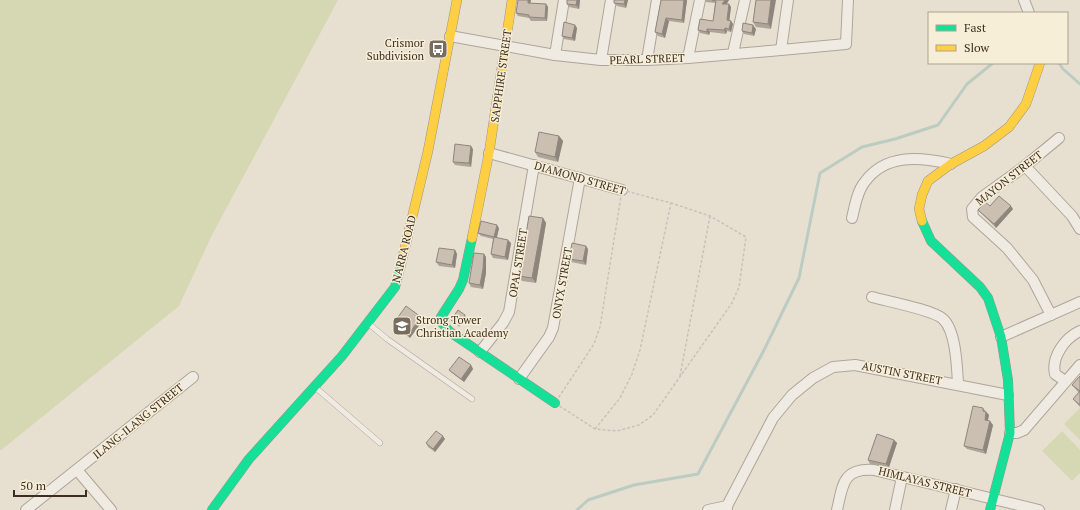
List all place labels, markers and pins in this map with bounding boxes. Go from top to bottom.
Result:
place label: Crismor Subdivision [367,36,425,63]
bus stop icon: Crismor Subdivision [427,38,449,60]
place label: Strong Tower Christian Academy [416,313,509,340]
school or university icon: Strong Tower Christian Academy [391,315,413,337]

